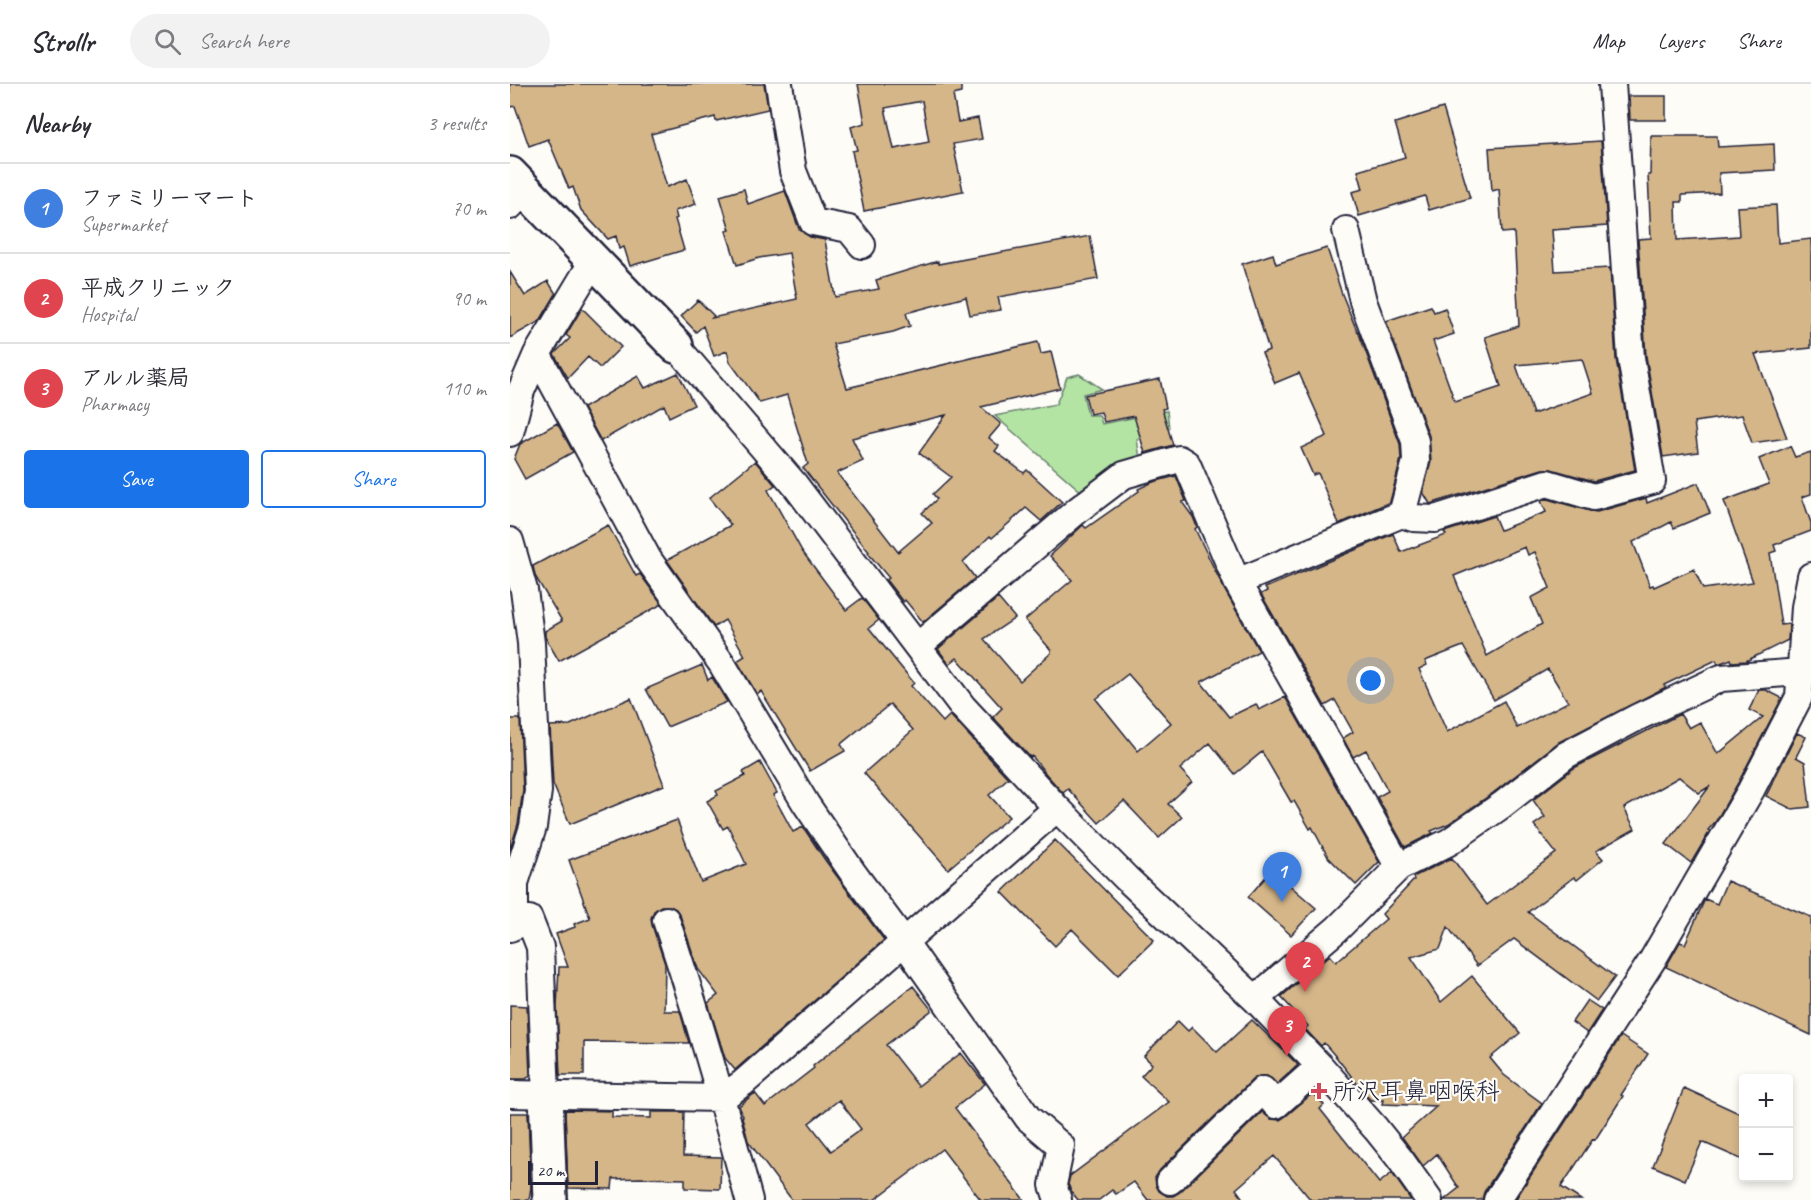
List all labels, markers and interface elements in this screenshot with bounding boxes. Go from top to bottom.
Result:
search box [130,14,550,68]
text: Strollr [30,24,94,59]
icon: search [151,25,184,58]
text: Search here [199,27,289,55]
text: Map [1592,28,1625,54]
text: Layers [1658,28,1704,54]
text: Share [1737,28,1781,54]
text: Nearby [24,107,89,140]
text: 3 results [427,111,486,136]
text: ファミリーマート [81,184,258,212]
text: 1 [39,196,48,221]
text: 70 m [452,196,486,221]
text: Supermarket [81,212,166,237]
text: 平成クリニック [81,274,235,302]
text: 2 [39,286,48,311]
text: 90 m [452,286,486,311]
text: Hospital [81,302,136,327]
text: アルル薬局 [81,364,190,392]
text: 3 [39,376,48,401]
text: 110 m [443,376,486,401]
text: Pharmacy [81,392,149,417]
button: Save [24,450,249,508]
button: Share [261,450,486,508]
your location [1356,666,1385,695]
pin: 1 [1262,852,1302,902]
pin: 2 [1286,942,1324,992]
pin: 3 [1268,1006,1306,1056]
map controls [1739,1074,1793,1182]
button: + [1739,1074,1793,1128]
place label: 所沢耳鼻咽喉科 [1332,1076,1500,1106]
marker: 所沢耳鼻咽喉科 [1310,1082,1328,1100]
button: − [1739,1128,1793,1182]
scale bar [528,1158,598,1186]
text: 20 m [537,1161,564,1181]

